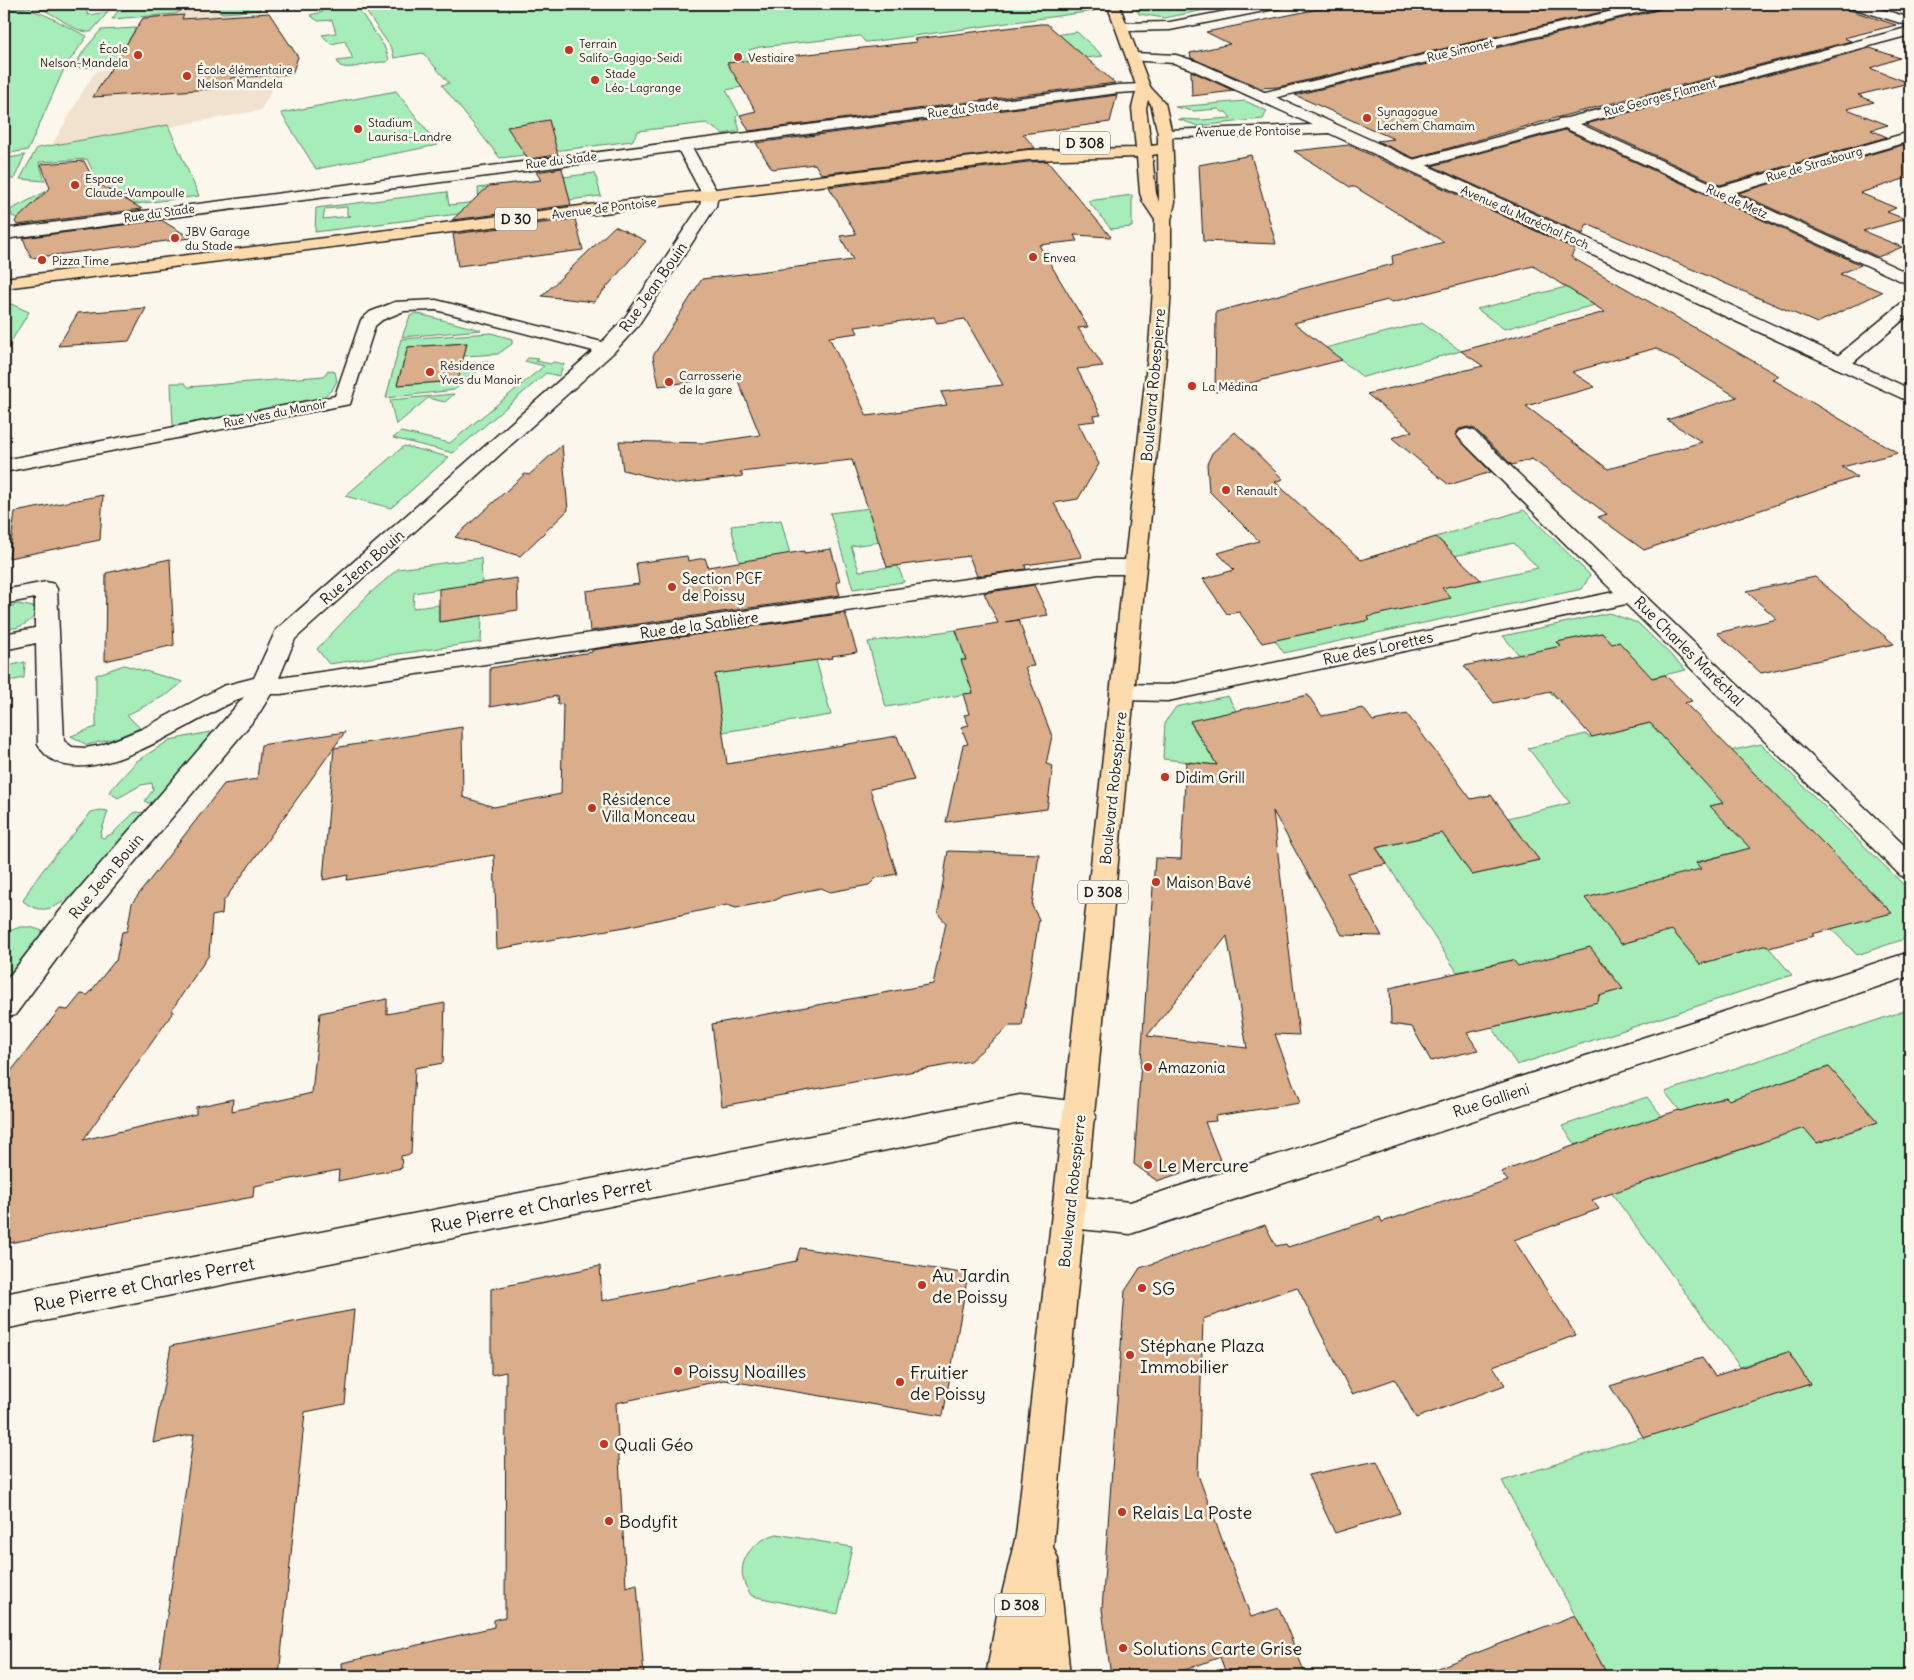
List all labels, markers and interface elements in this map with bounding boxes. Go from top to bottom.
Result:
street label: Rue Simonet [1425,35,1495,65]
place label: Terrain Salifo-Gagigo-Seidi [579,36,682,65]
place label: École Nelson-Mandela [40,41,128,70]
marker: Terrain Salifo-Gagigo-Seidi [563,44,575,56]
marker: École Nelson-Mandela [132,49,144,61]
place label: Vestiaire [748,50,794,65]
marker: Vestiaire [732,51,744,63]
place label: École élémentaire Nelson Mandela [197,62,293,91]
place label: Stade Léo-Lagrange [605,66,681,95]
marker: École élémentaire Nelson Mandela [181,70,193,82]
marker: Stade Léo-Lagrange [589,74,601,86]
street label: Rue Georges Flament [1602,75,1718,119]
street label: Rue du Stade [927,97,999,121]
place label: Synagogue Lechem Chamaïm [1377,104,1475,133]
marker: Synagogue Lechem Chamaïm [1361,112,1373,124]
place label: Stadium Laurisa-Landre [368,115,451,144]
marker: Stadium Laurisa-Landre [352,123,364,135]
street label: Avenue de Pontoise [1195,123,1301,139]
road number: D 308 [1060,132,1110,154]
street label: Rue de Strasbourg [1764,143,1864,185]
street label: Rue du Stade [525,148,597,172]
place label: Espace Claude-Vampoulle [85,171,184,200]
marker: Espace Claude-Vampoulle [69,179,81,191]
street label: Rue de Metz [1704,181,1770,221]
street label: Avenue du Maréchal Foch [1458,182,1592,252]
street label: Avenue de Pontoise [551,194,657,222]
street label: Rue du Stade [123,201,195,225]
road number: D 30 [495,208,537,230]
place label: JBV Garage du Stade [185,224,250,253]
marker: JBV Garage du Stade [169,232,181,244]
street label: Rue Jean Bouin [615,238,691,336]
place label: Envea [1043,250,1076,265]
marker: Envea [1027,251,1039,263]
place label: Pizza Time [52,253,109,268]
marker: Pizza Time [36,254,48,266]
street label: Boulevard Robespierre [1137,308,1169,462]
place label: Résidence Yves du Manoir [440,358,522,387]
marker: Résidence Yves du Manoir [424,366,436,378]
place label: Carrosserie de la gare [679,368,742,397]
marker: Carrosserie de la gare [663,376,675,388]
place label: La Médina [1202,379,1258,394]
marker: La Médina [1186,380,1198,392]
street label: Rue Yves du Manoir [222,396,328,430]
place label: Renault [1236,483,1277,498]
marker: Renault [1220,484,1232,496]
street label: Rue Jean Bouin [316,525,408,609]
place label: Section PCF de Poissy [682,569,763,605]
marker: Section PCF de Poissy [666,581,678,593]
street label: Rue Charles Maréchal [1630,592,1748,710]
street label: Rue de la Sablière [639,607,759,643]
street label: Rue des Lorettes [1321,627,1435,669]
street label: Boulevard Robespierre [1096,711,1130,865]
place label: Didim Grill [1175,768,1245,787]
marker: Didim Grill [1159,771,1171,783]
place label: Résidence Villa Monceau [602,790,696,826]
marker: Résidence Villa Monceau [586,802,598,814]
street label: Rue Jean Bouin [65,829,147,922]
place label: Maison Bavé [1166,873,1251,892]
marker: Maison Bavé [1150,876,1162,888]
road number: D 308 [1078,880,1128,904]
place label: Amazonia [1158,1058,1226,1077]
marker: Amazonia [1142,1061,1154,1073]
street label: Rue Gallieni [1450,1079,1532,1121]
street label: Boulevard Robespierre [1055,1114,1089,1268]
place label: Le Mercure [1158,1154,1249,1177]
marker: Le Mercure [1142,1159,1154,1171]
street label: Rue Pierre et Charles Perret [429,1172,653,1238]
street label: Rue Pierre et Charles Perret [32,1251,256,1317]
place label: Au Jardin de Poissy [932,1264,1010,1308]
place label: SG [1152,1277,1175,1300]
marker: Au Jardin de Poissy [916,1279,928,1291]
marker: SG [1136,1282,1148,1294]
place label: Stéphane Plaza Immobilier [1140,1334,1265,1378]
marker: Stéphane Plaza Immobilier [1124,1349,1136,1361]
place label: Poissy Noailles [688,1360,806,1383]
place label: Fruitier de Poissy [910,1361,986,1405]
marker: Poissy Noailles [672,1365,684,1377]
marker: Fruitier de Poissy [894,1376,906,1388]
place label: Quali Géo [614,1433,693,1456]
marker: Quali Géo [598,1438,610,1450]
place label: Relais La Poste [1132,1501,1252,1524]
marker: Relais La Poste [1116,1506,1128,1518]
place label: Bodyfit [619,1510,678,1533]
marker: Bodyfit [603,1515,615,1527]
road number: D 308 [995,1594,1045,1616]
place label: Solutions Carte Grise [1133,1637,1302,1660]
marker: Solutions Carte Grise [1117,1642,1129,1654]

